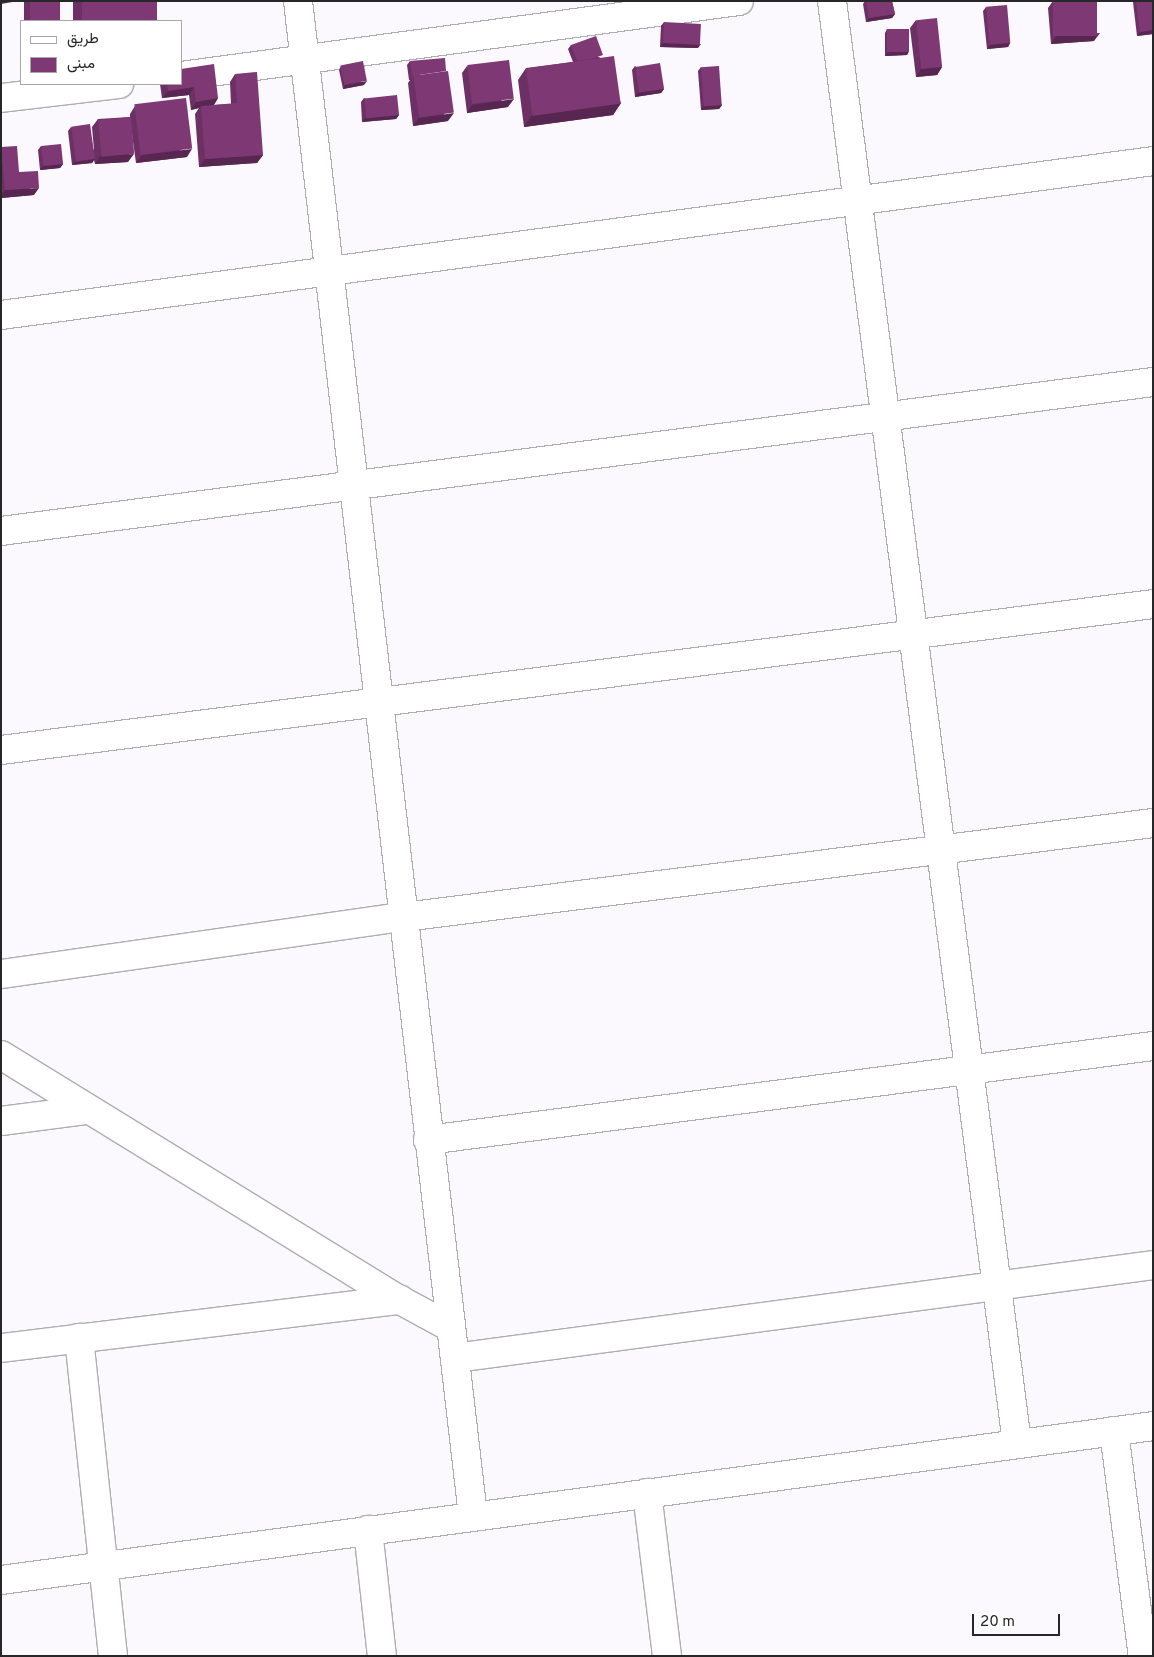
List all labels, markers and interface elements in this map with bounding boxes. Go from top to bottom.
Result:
legend [20,20,182,85]
text: طريق [67,30,99,49]
text: مبنى [67,55,95,74]
scale bar [974,1604,1062,1636]
text: 20 m [980,1613,1015,1632]

